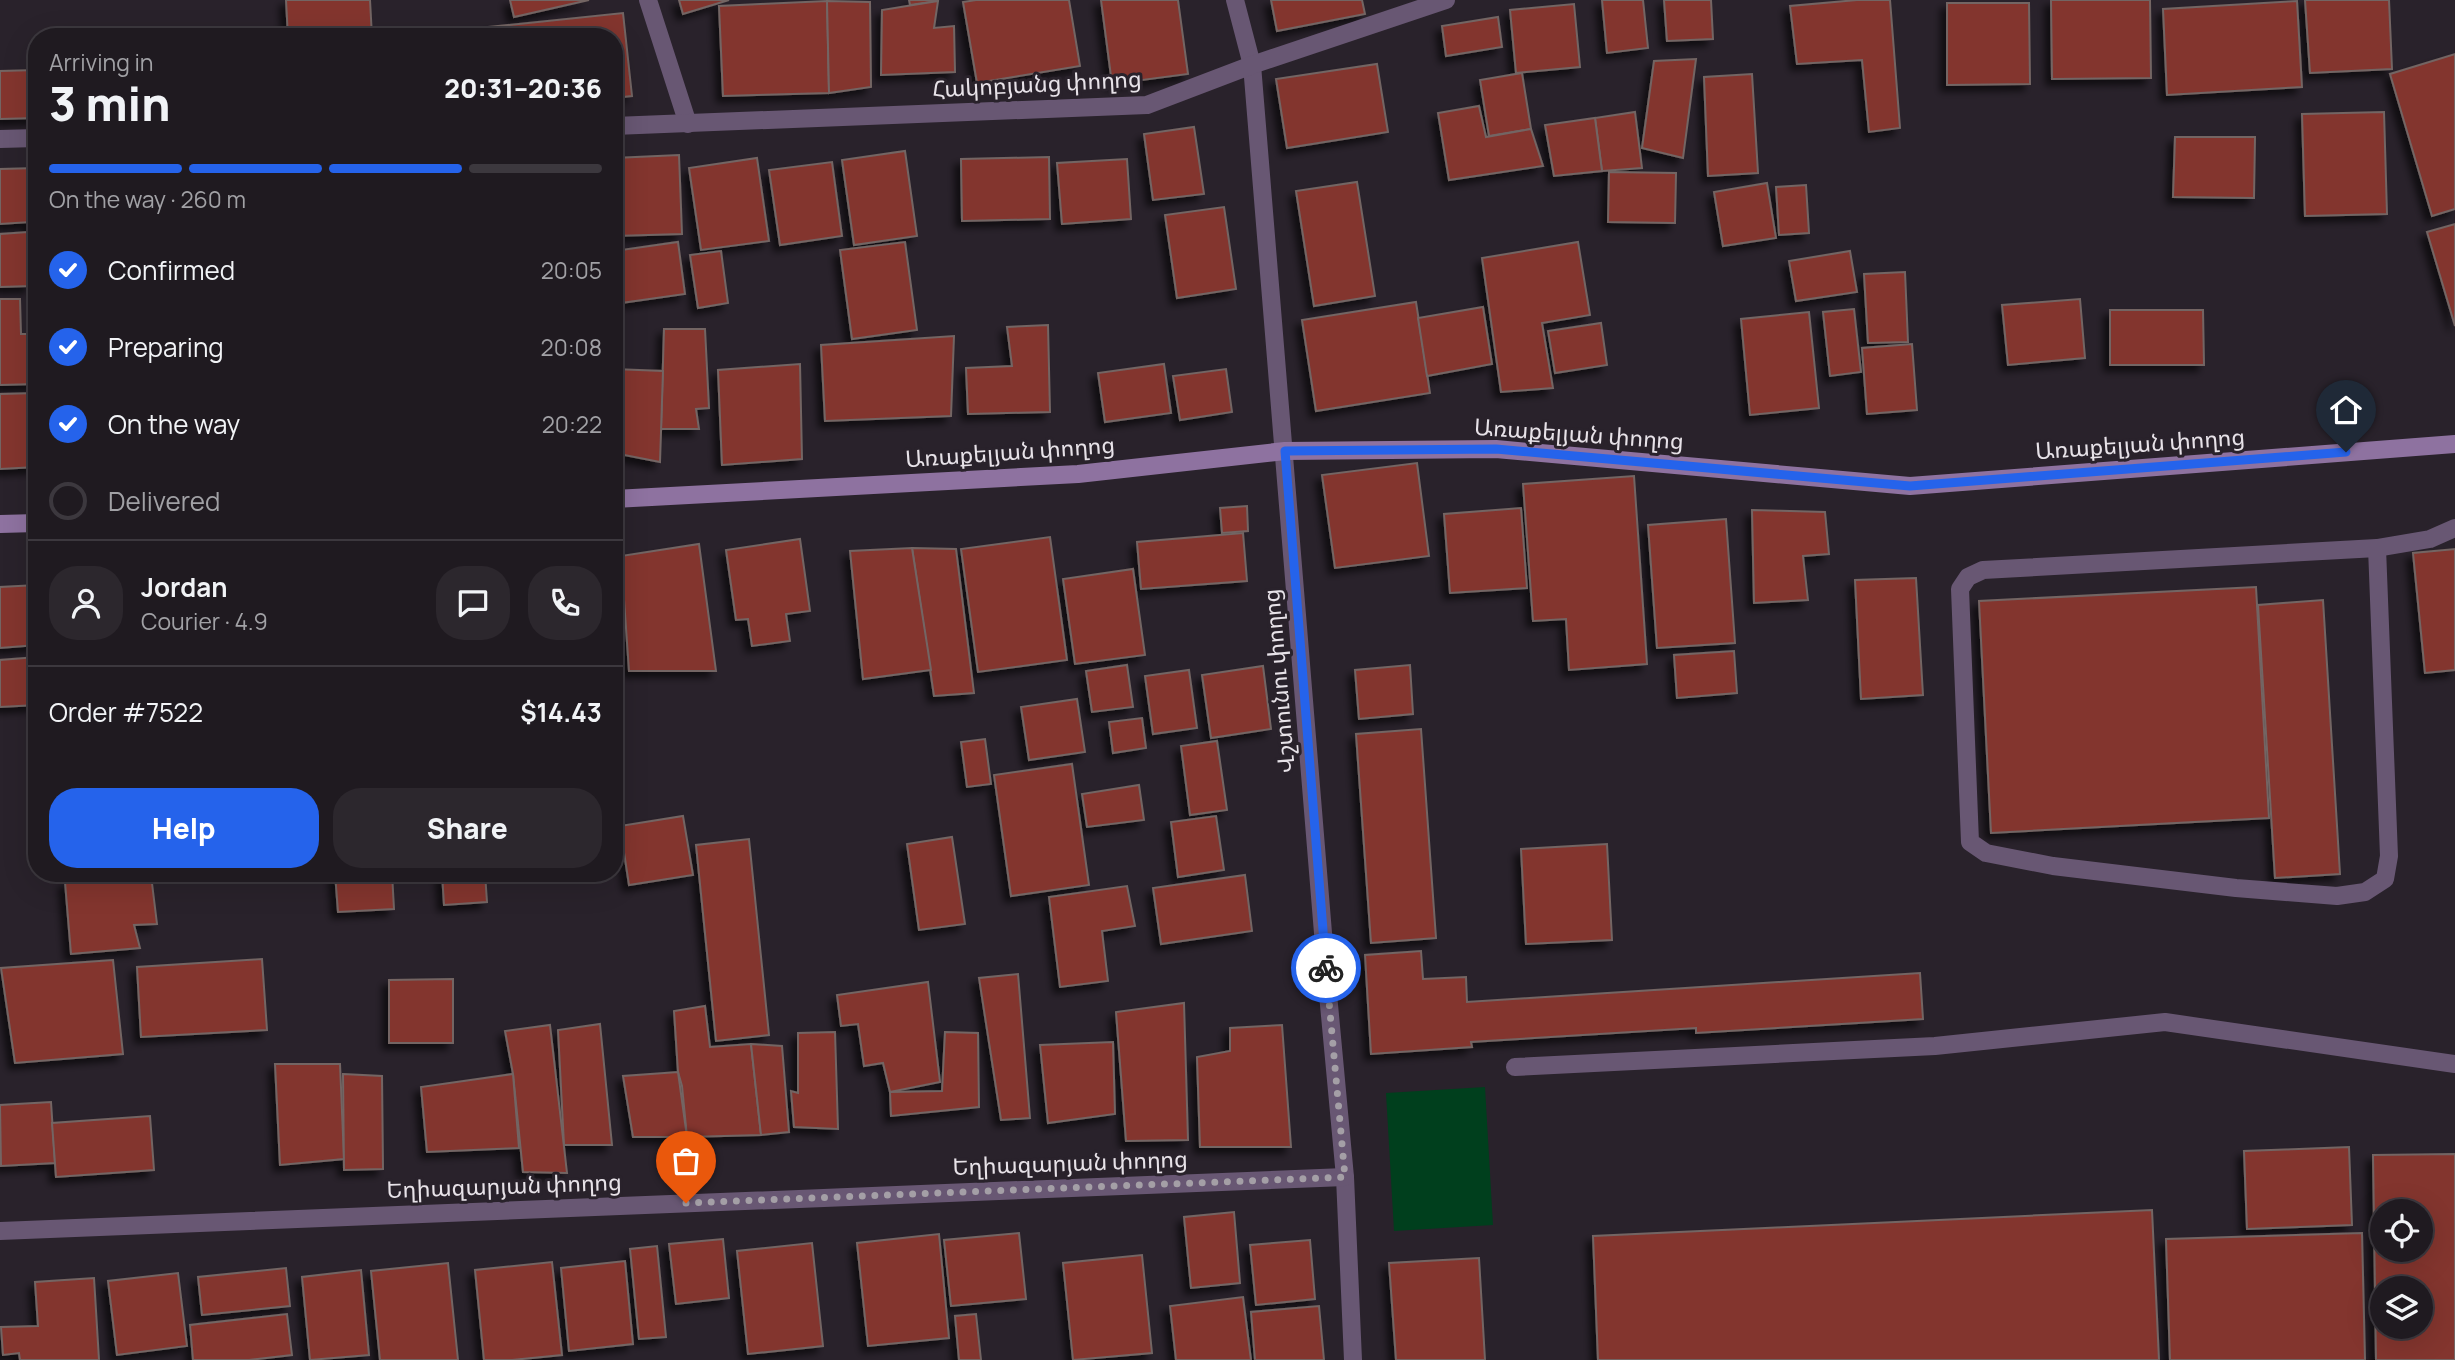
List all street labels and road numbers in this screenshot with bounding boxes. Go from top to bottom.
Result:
street label: Հակոբյանց փողոց [931,62,1142,104]
street label: Առաքելյան փողոց [1473,410,1685,456]
street label: Առաքելյան փողոց [2034,420,2246,466]
street label: Առաքելյան փողոց [904,428,1116,474]
street label: Վշտունու փողոց [1254,588,1302,775]
street label: Եղիազարյան փողոց [952,1142,1188,1182]
street label: Եղիազարյան փողոց [386,1165,622,1205]

